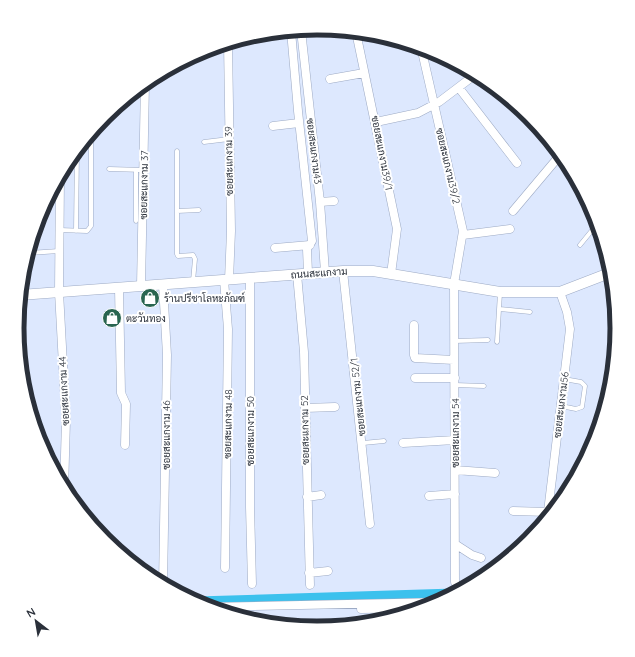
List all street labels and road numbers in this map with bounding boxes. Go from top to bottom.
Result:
street label: ซอยสะแกงาม39/1 [368,115,396,191]
street label: ซอยสะแกงาม43 [303,117,325,185]
street label: ซอยสะแกงาม 39 [222,126,236,196]
street label: ซอยสะแกงาม39/2 [433,127,463,206]
street label: ซอยสะแกงาม 37 [137,150,151,220]
street label: ถนนสะแกงาม [290,265,348,281]
street label: ซอยสะแกงาม 44 [56,356,72,426]
street label: ซอยสะแกงาม 52/1 [347,357,369,437]
street label: ซอยสะแกงาม56 [550,370,572,439]
street label: ซอยสะแกงาม 48 [221,389,235,459]
street label: ซอยสะแกงาม 52 [298,395,312,465]
street label: ซอยสะแกงาม 50 [244,396,257,466]
street label: ซอยสะแกงาม 54 [449,398,462,468]
street label: ซอยสะแกงาม 46 [160,400,173,470]

